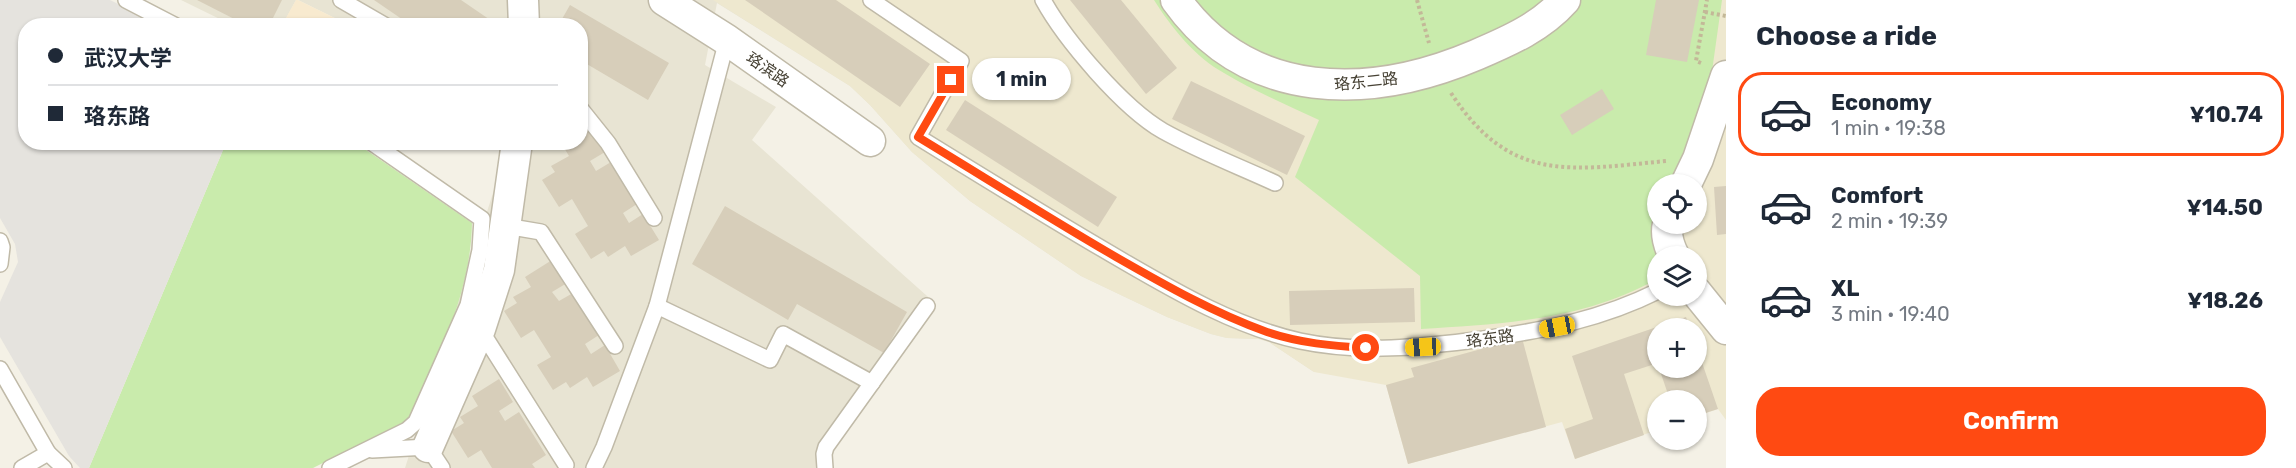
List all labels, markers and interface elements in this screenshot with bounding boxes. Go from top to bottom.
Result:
text: Choose a ride [1756,20,1937,52]
text: 武汉大学 [84,45,172,72]
street label: 珞滨路 [743,48,793,91]
callout: 1 min [972,59,1071,101]
route end [937,66,964,93]
text: 1 min [996,67,1047,91]
street label: 珞东二路 [1333,69,1399,94]
icon: car [1759,87,1813,141]
text: Economy [1831,89,1932,116]
text: ¥10.74 [2190,101,2263,128]
text: 珞东路 [84,103,150,130]
text: 1 min · 19:38 [1831,116,1946,140]
map controls [1647,174,1707,450]
button: locate [1647,174,1707,234]
icon: car [1759,180,1813,234]
text: Comfort [1831,182,1923,209]
text: ¥14.50 [2187,194,2263,221]
text: 2 min · 19:39 [1831,209,1948,233]
button: layers [1647,246,1707,306]
icon: car [1759,273,1813,327]
text: XL [1831,275,1859,302]
text: ¥18.26 [2187,287,2263,314]
text: 3 min · 19:40 [1831,302,1950,326]
car [1538,315,1576,339]
button: + [1647,318,1707,378]
street label: 珞东路 [1465,326,1515,351]
route start [1352,334,1379,361]
car [1405,337,1441,357]
button: Confirm [1756,387,2266,456]
button: − [1647,390,1707,450]

